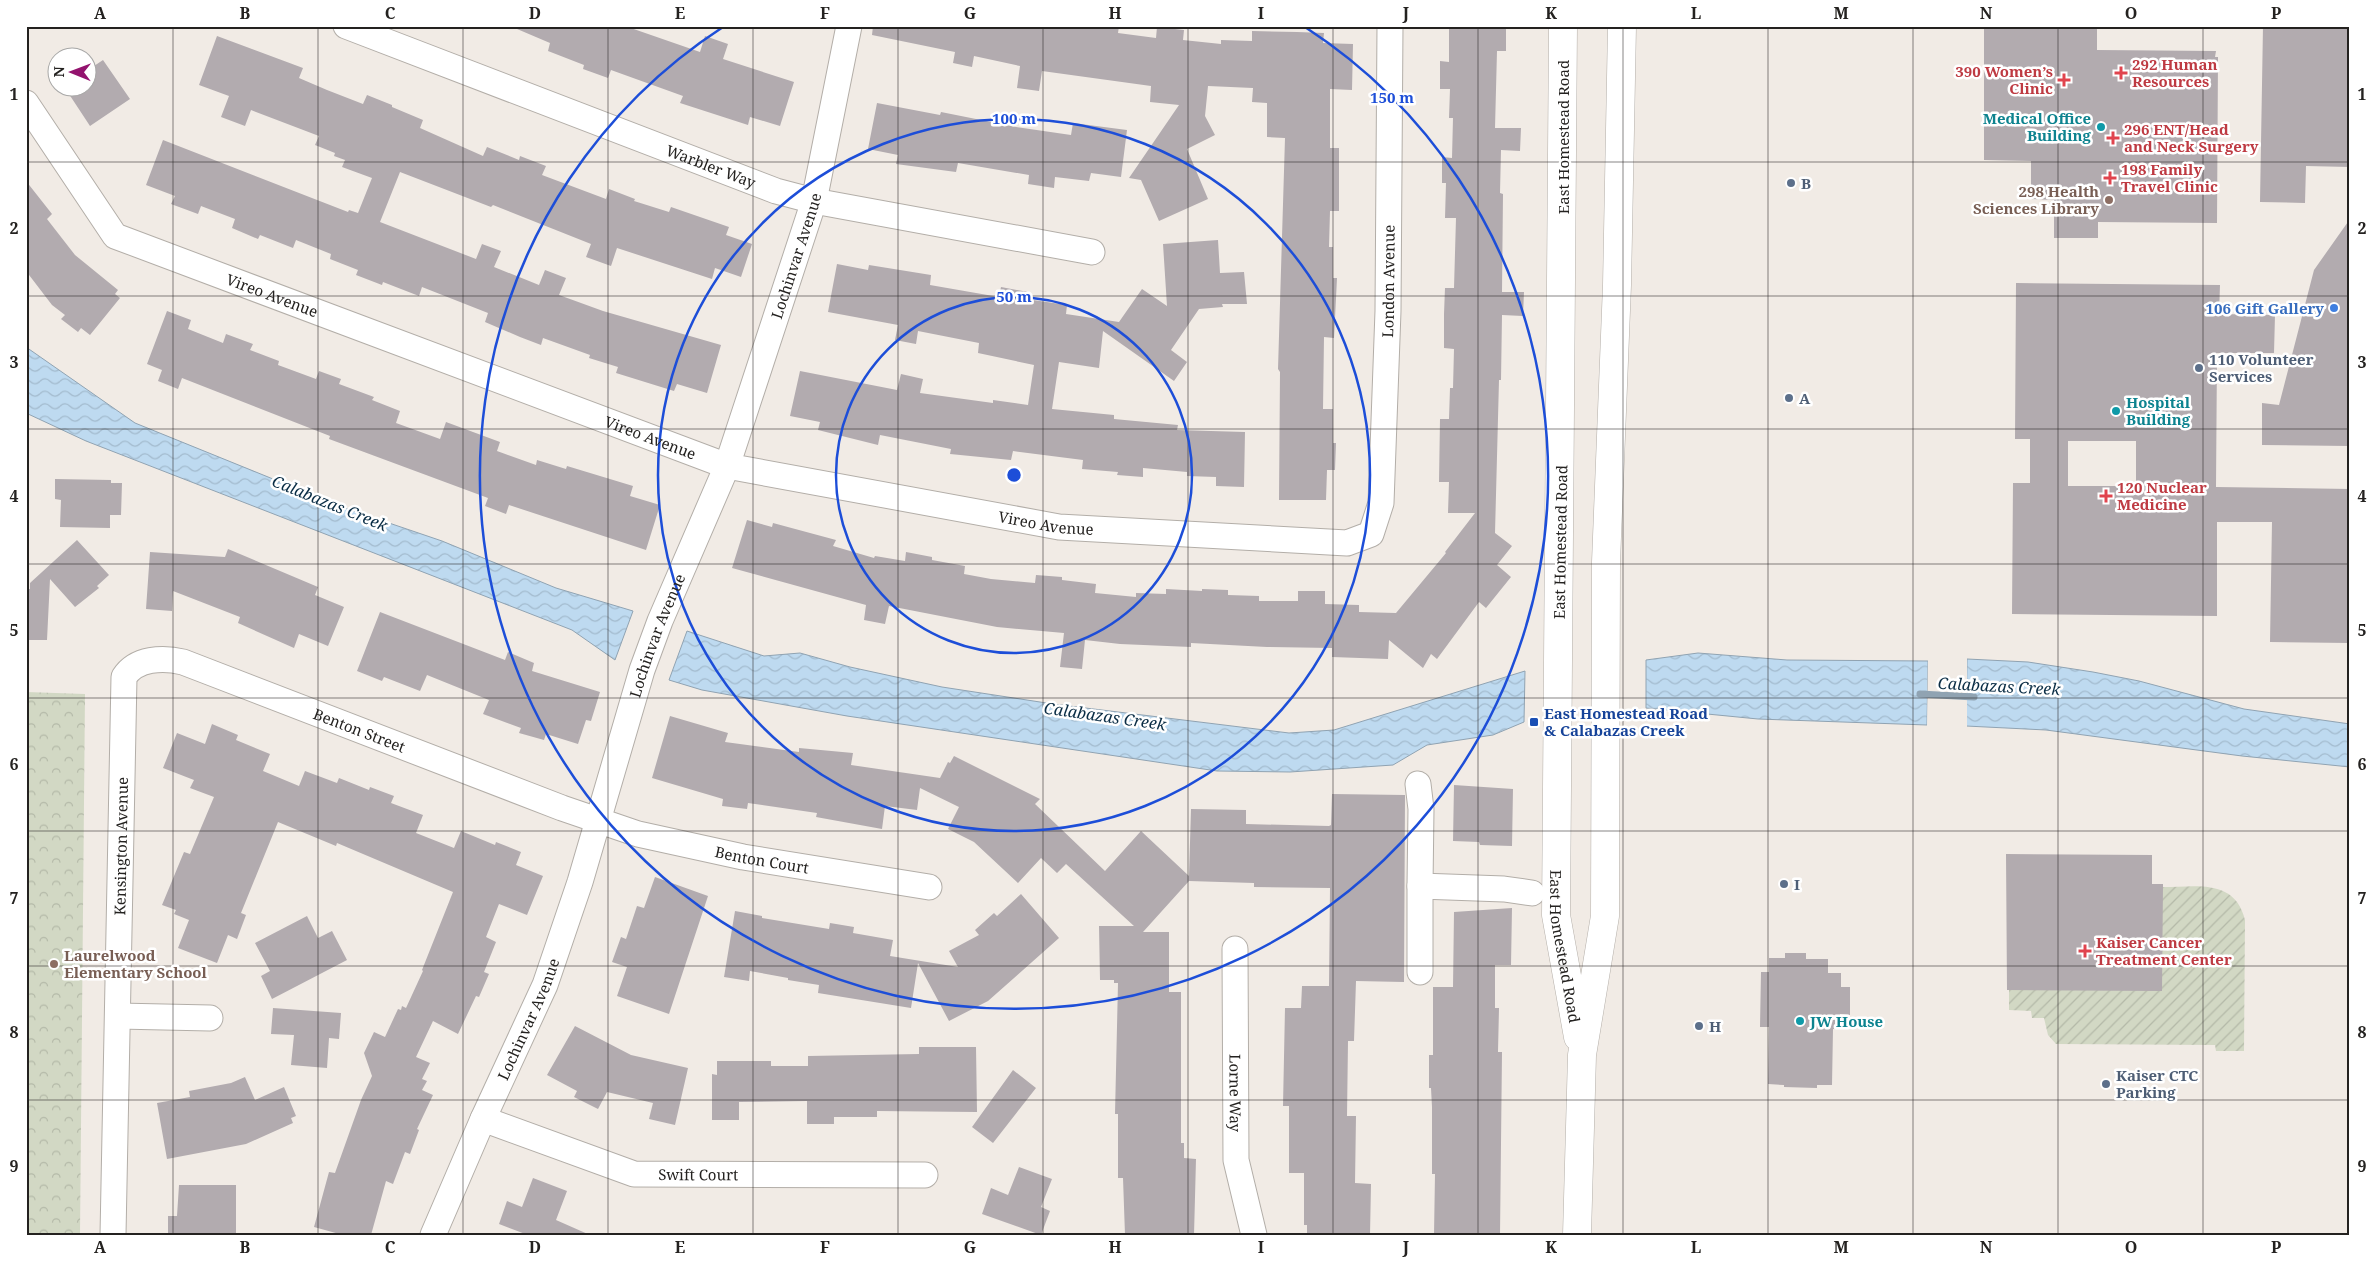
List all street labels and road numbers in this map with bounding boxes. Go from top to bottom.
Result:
street label: East Homestead Road [1553,60,1573,214]
street label: Warbler Way [663,140,759,193]
street label: Lochinvar Avenue [766,191,825,321]
street label: London Avenue [1377,225,1399,338]
street label: Vireo Avenue [224,269,321,321]
street label: Vireo Avenue [602,411,699,464]
street label: East Homestead Road [1549,465,1571,619]
street label: Vireo Avenue [997,506,1094,539]
street label: Lochinvar Avenue [624,570,689,700]
street label: Benton Street [311,703,408,757]
street label: Kensington Avenue [109,777,132,915]
street label: Benton Court [713,841,810,877]
street label: East Homestead Road [1546,870,1585,1024]
street label: Lochinvar Avenue [492,956,563,1083]
street label: Lorne Way [1225,1054,1246,1133]
street label: Swift Court [658,1164,738,1184]

